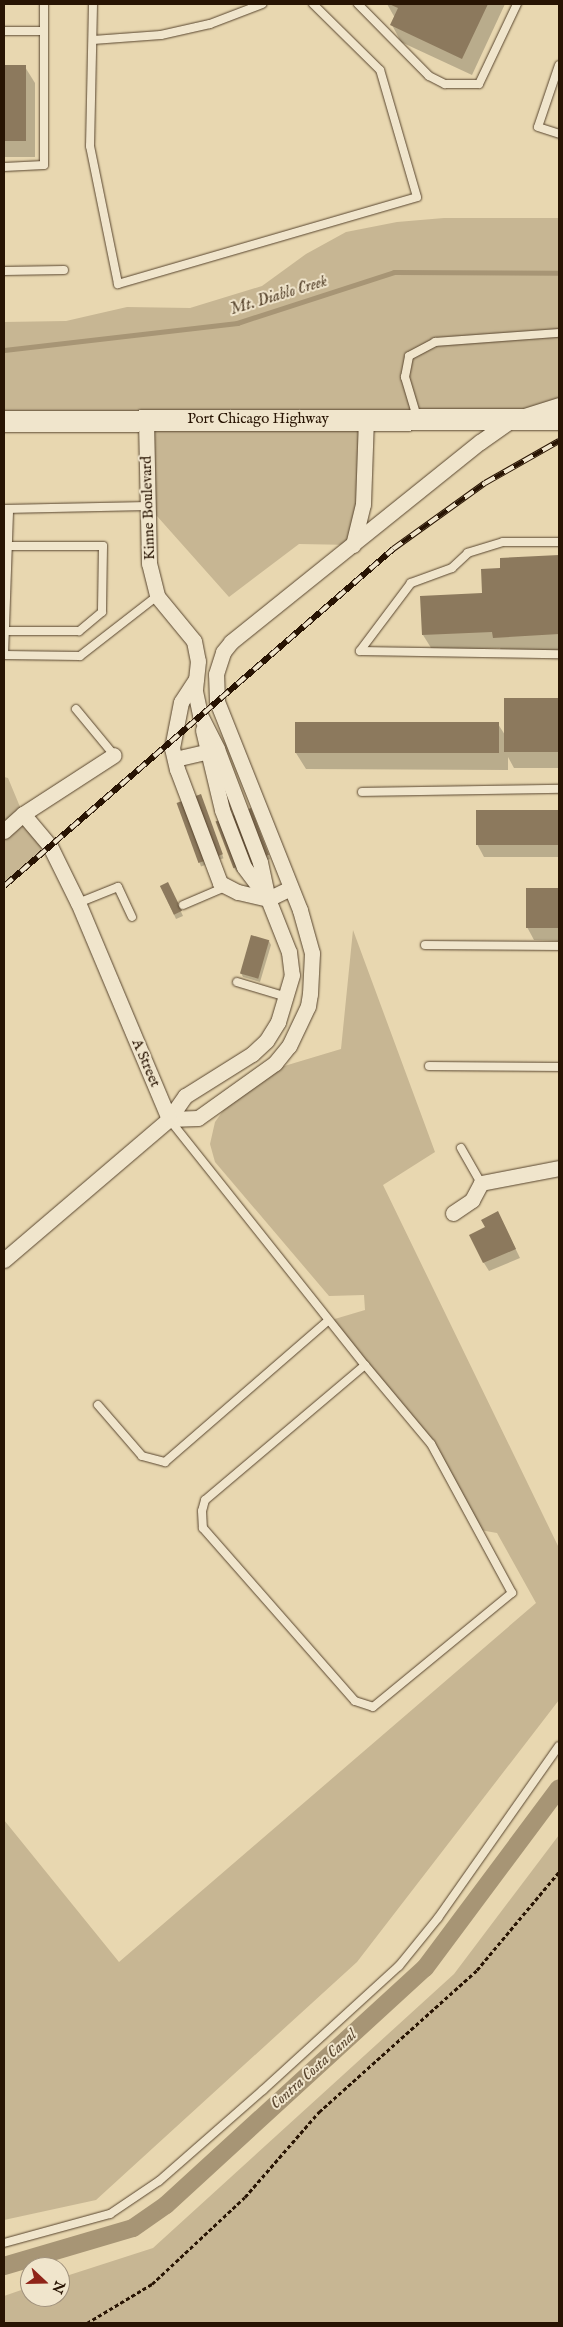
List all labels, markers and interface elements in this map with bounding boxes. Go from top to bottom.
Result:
water label: Mt. Diablo Creek [228,272,330,320]
street label: Port Chicago Highway [187,410,329,428]
street label: Kinne Boulevard [137,456,159,560]
street label: A Street [128,1036,164,1090]
water label: Contra Costa Canal [267,2026,361,2114]
north arrow [20,2257,70,2307]
text: N [47,2278,69,2296]

